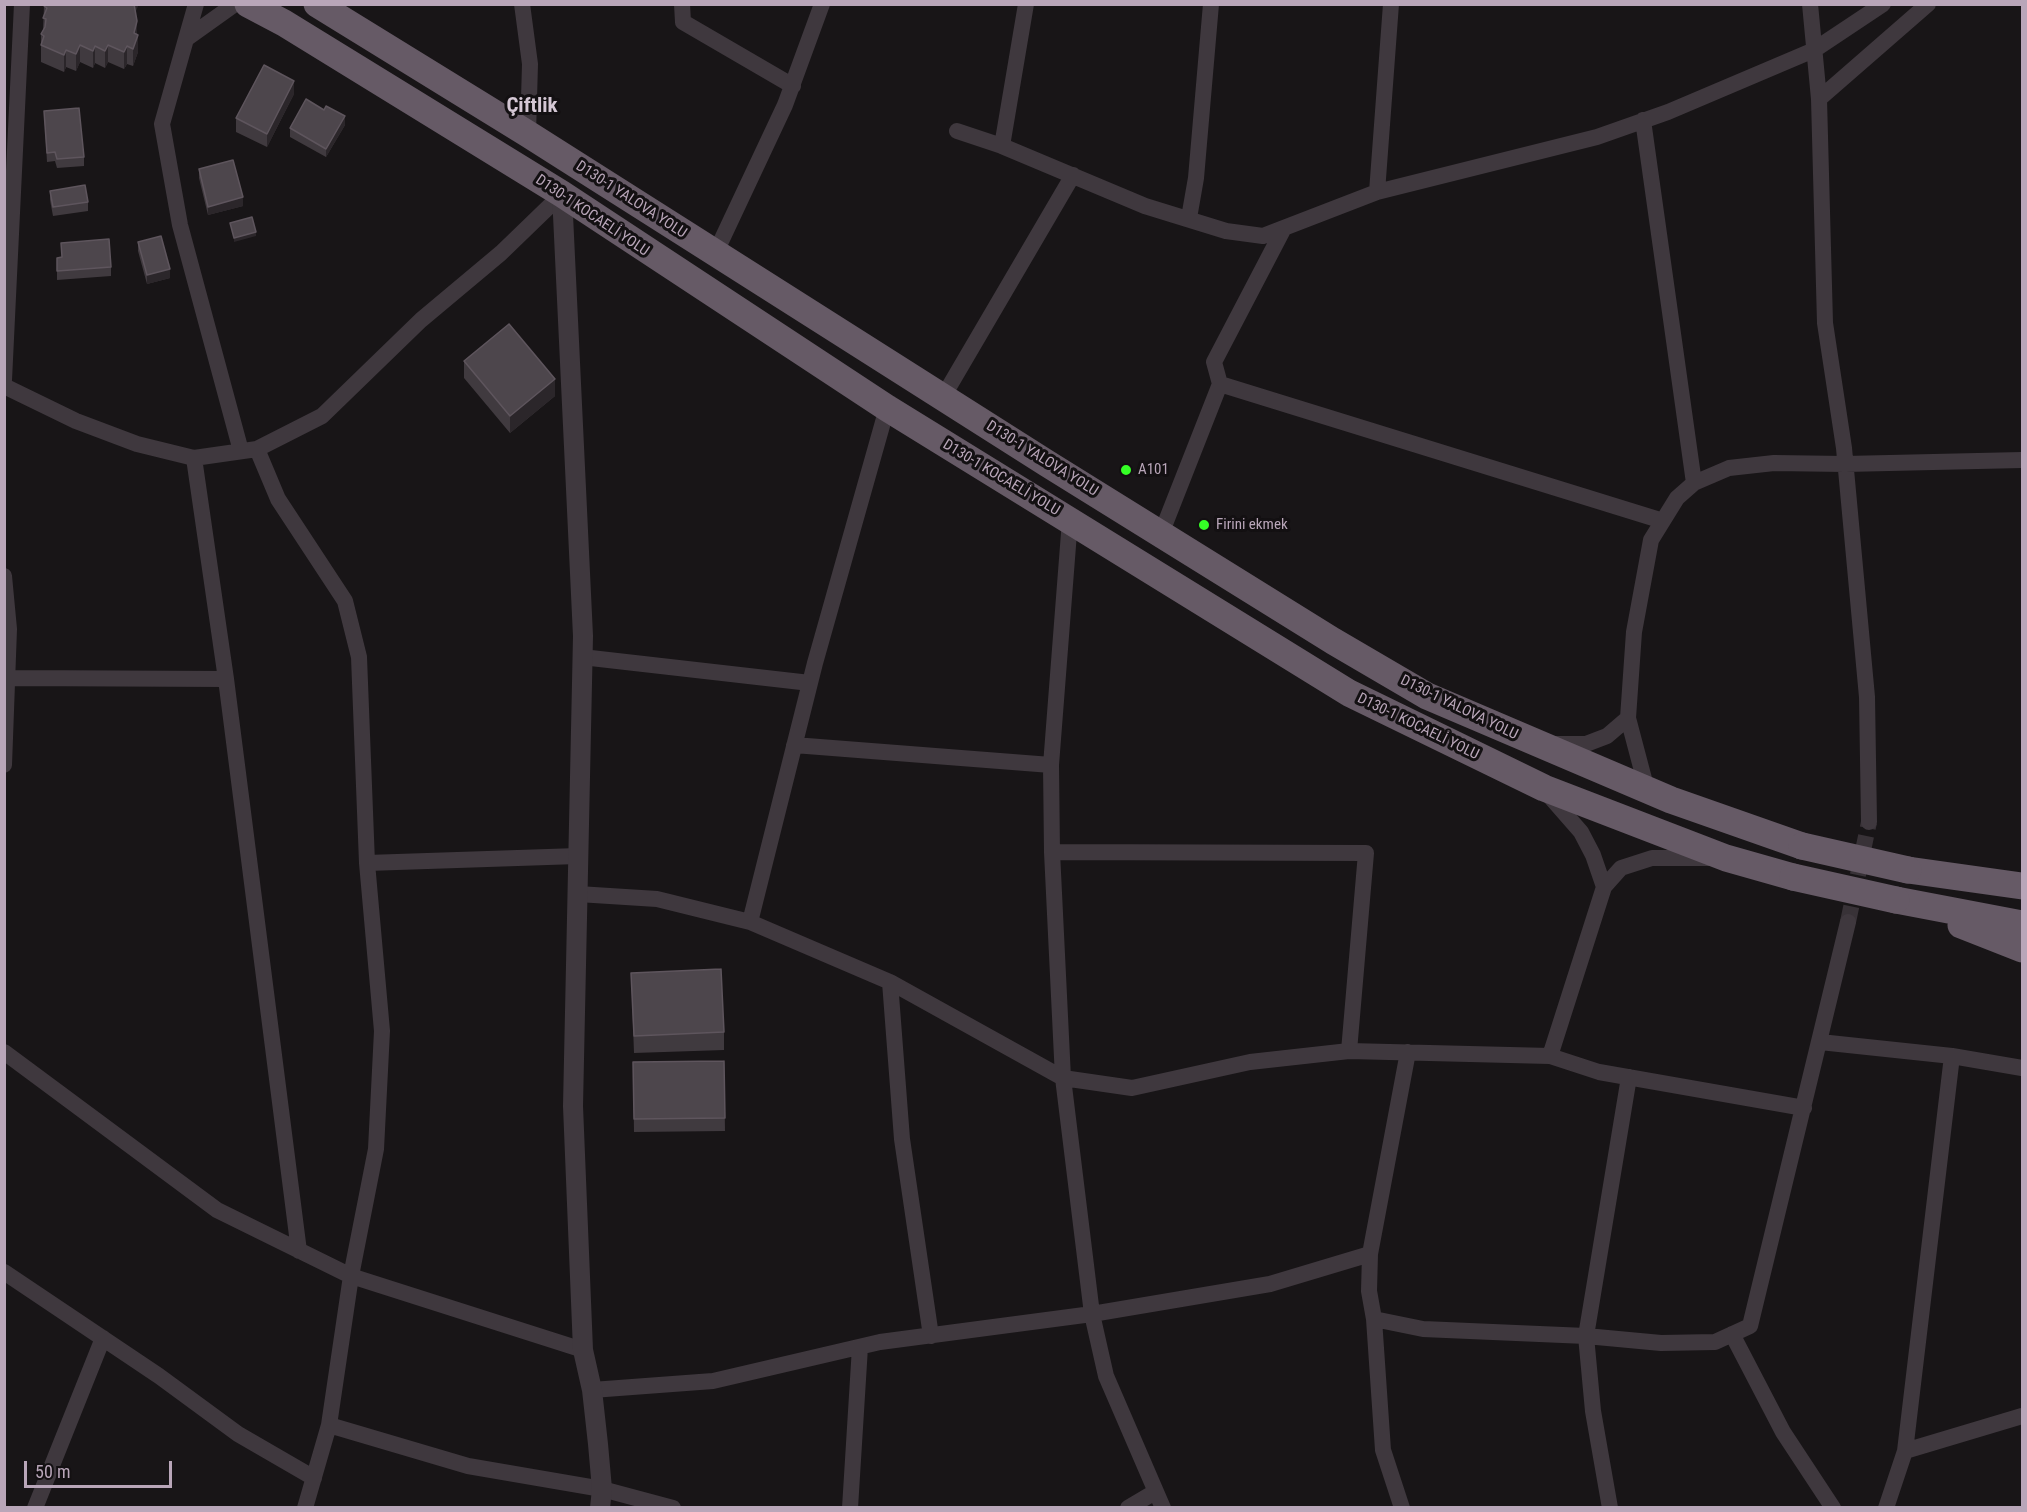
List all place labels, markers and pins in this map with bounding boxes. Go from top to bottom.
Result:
place label: A101 [1138,461,1169,479]
marker: A101 [1119,463,1133,477]
place label: Firini ekmek [1216,516,1288,534]
marker: Firini ekmek [1197,518,1211,532]

